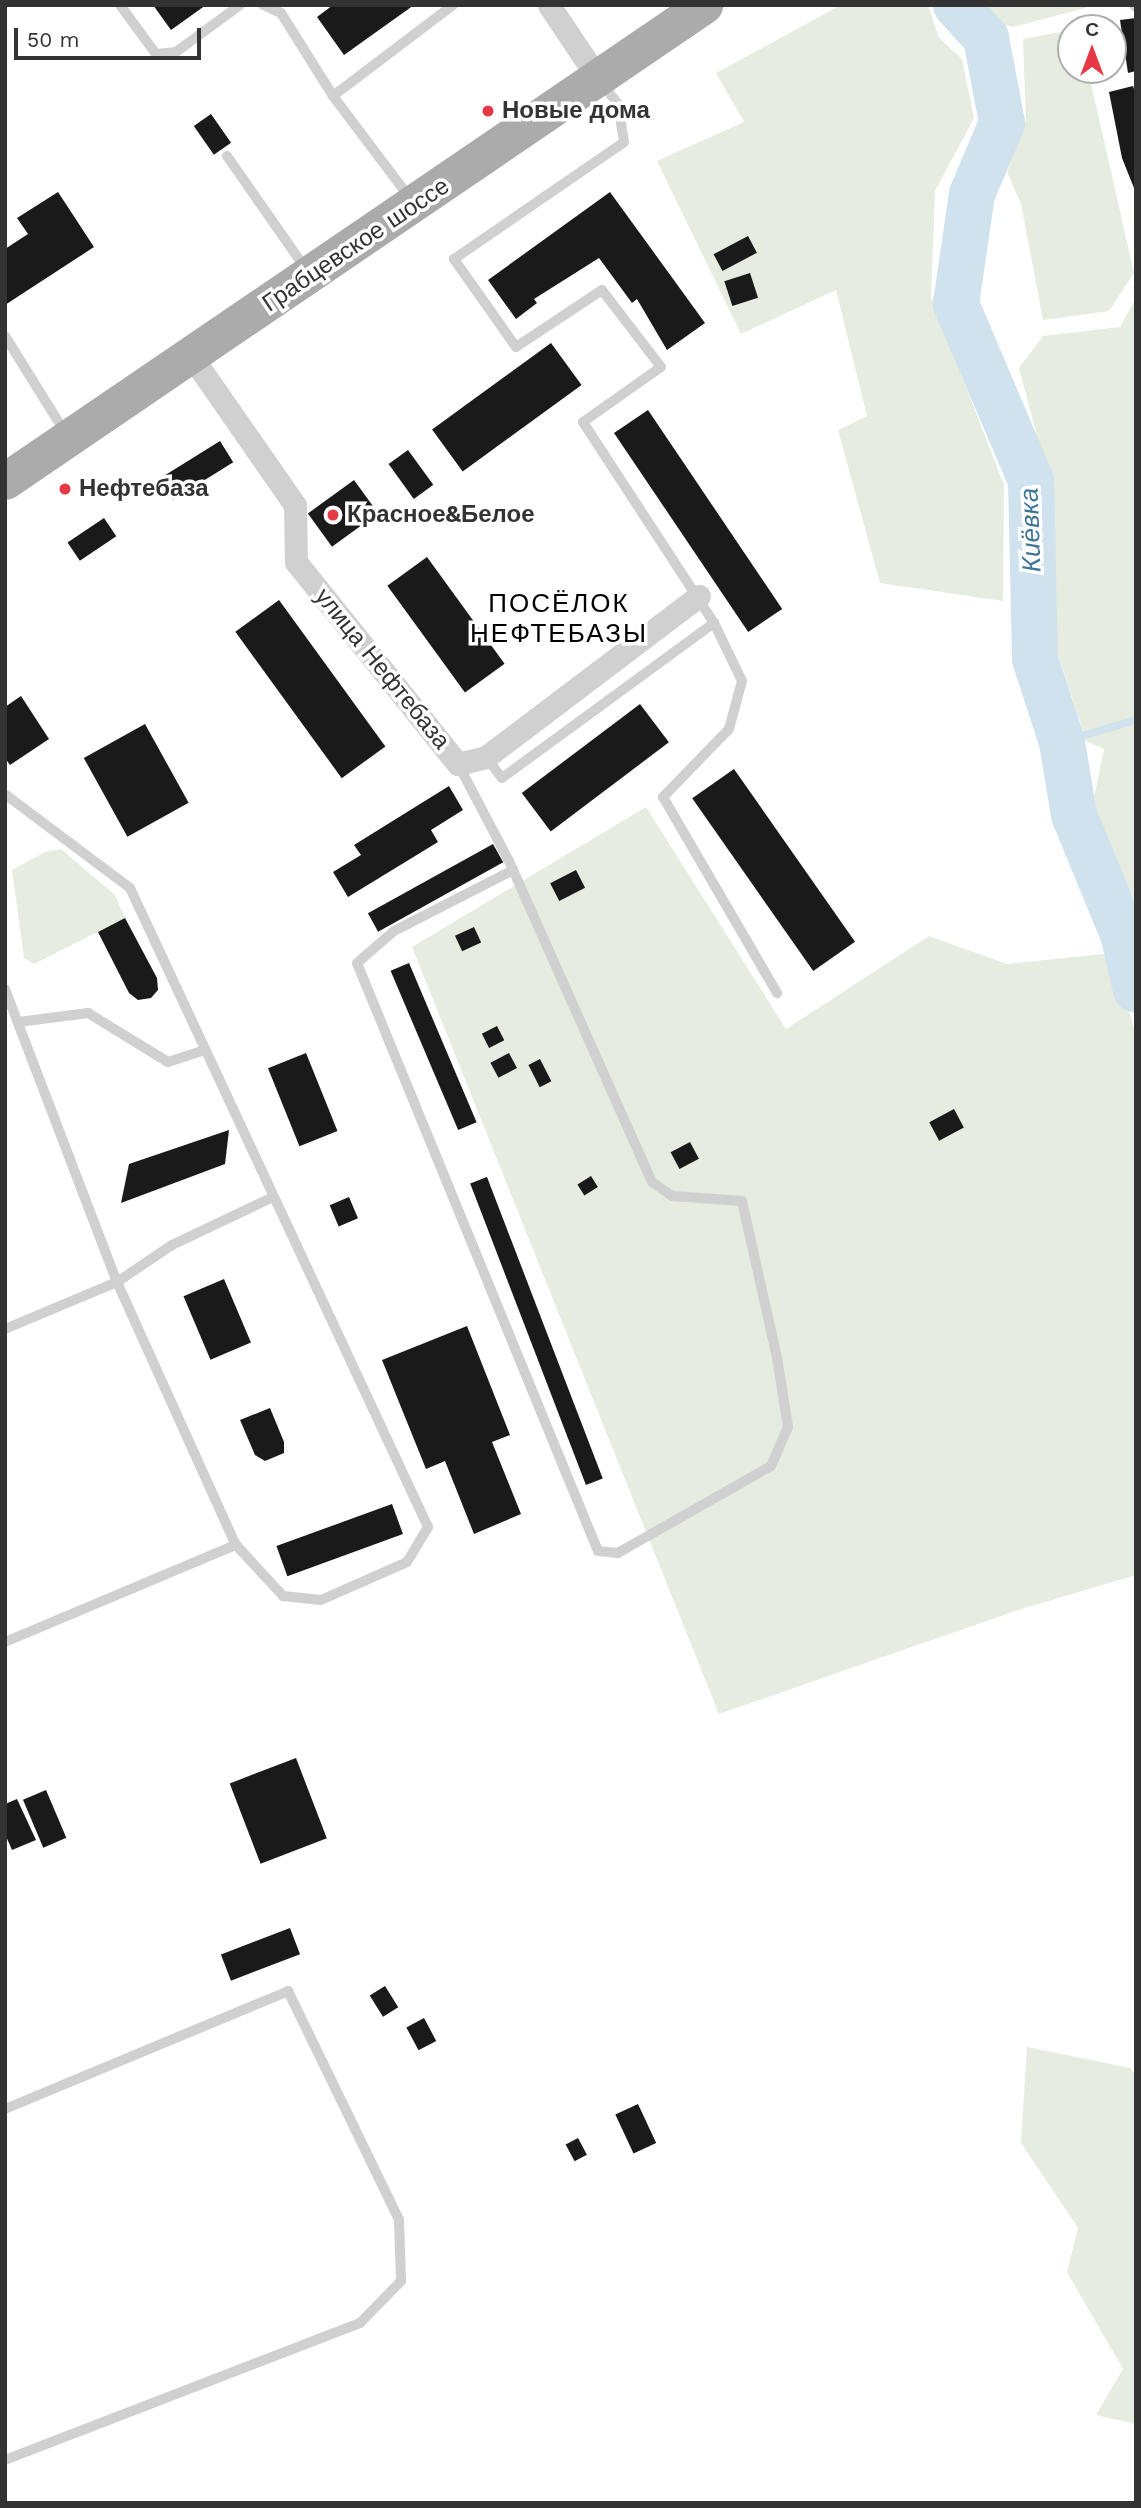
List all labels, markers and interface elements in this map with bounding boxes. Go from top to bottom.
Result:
scale bar [18,14,205,58]
north arrow [1057,14,1127,84]
text: С [1085,18,1099,41]
text: 50 m [27,27,79,52]
place label: Новые дома [502,97,650,125]
marker: Новые дома [480,103,496,119]
street label: Грабцевское шоссе [257,172,455,318]
place label: Нефтебаза [79,475,209,503]
marker: Нефтебаза [57,481,73,497]
water label: Киёвка [1014,487,1048,573]
place label: Красное&Белое [347,501,535,529]
marker: Красное&Белое [325,507,341,523]
street label: улица Нефтебаза [308,583,456,755]
district label: ПОСЁЛОК НЕФТЕБАЗЫ [471,588,647,650]

